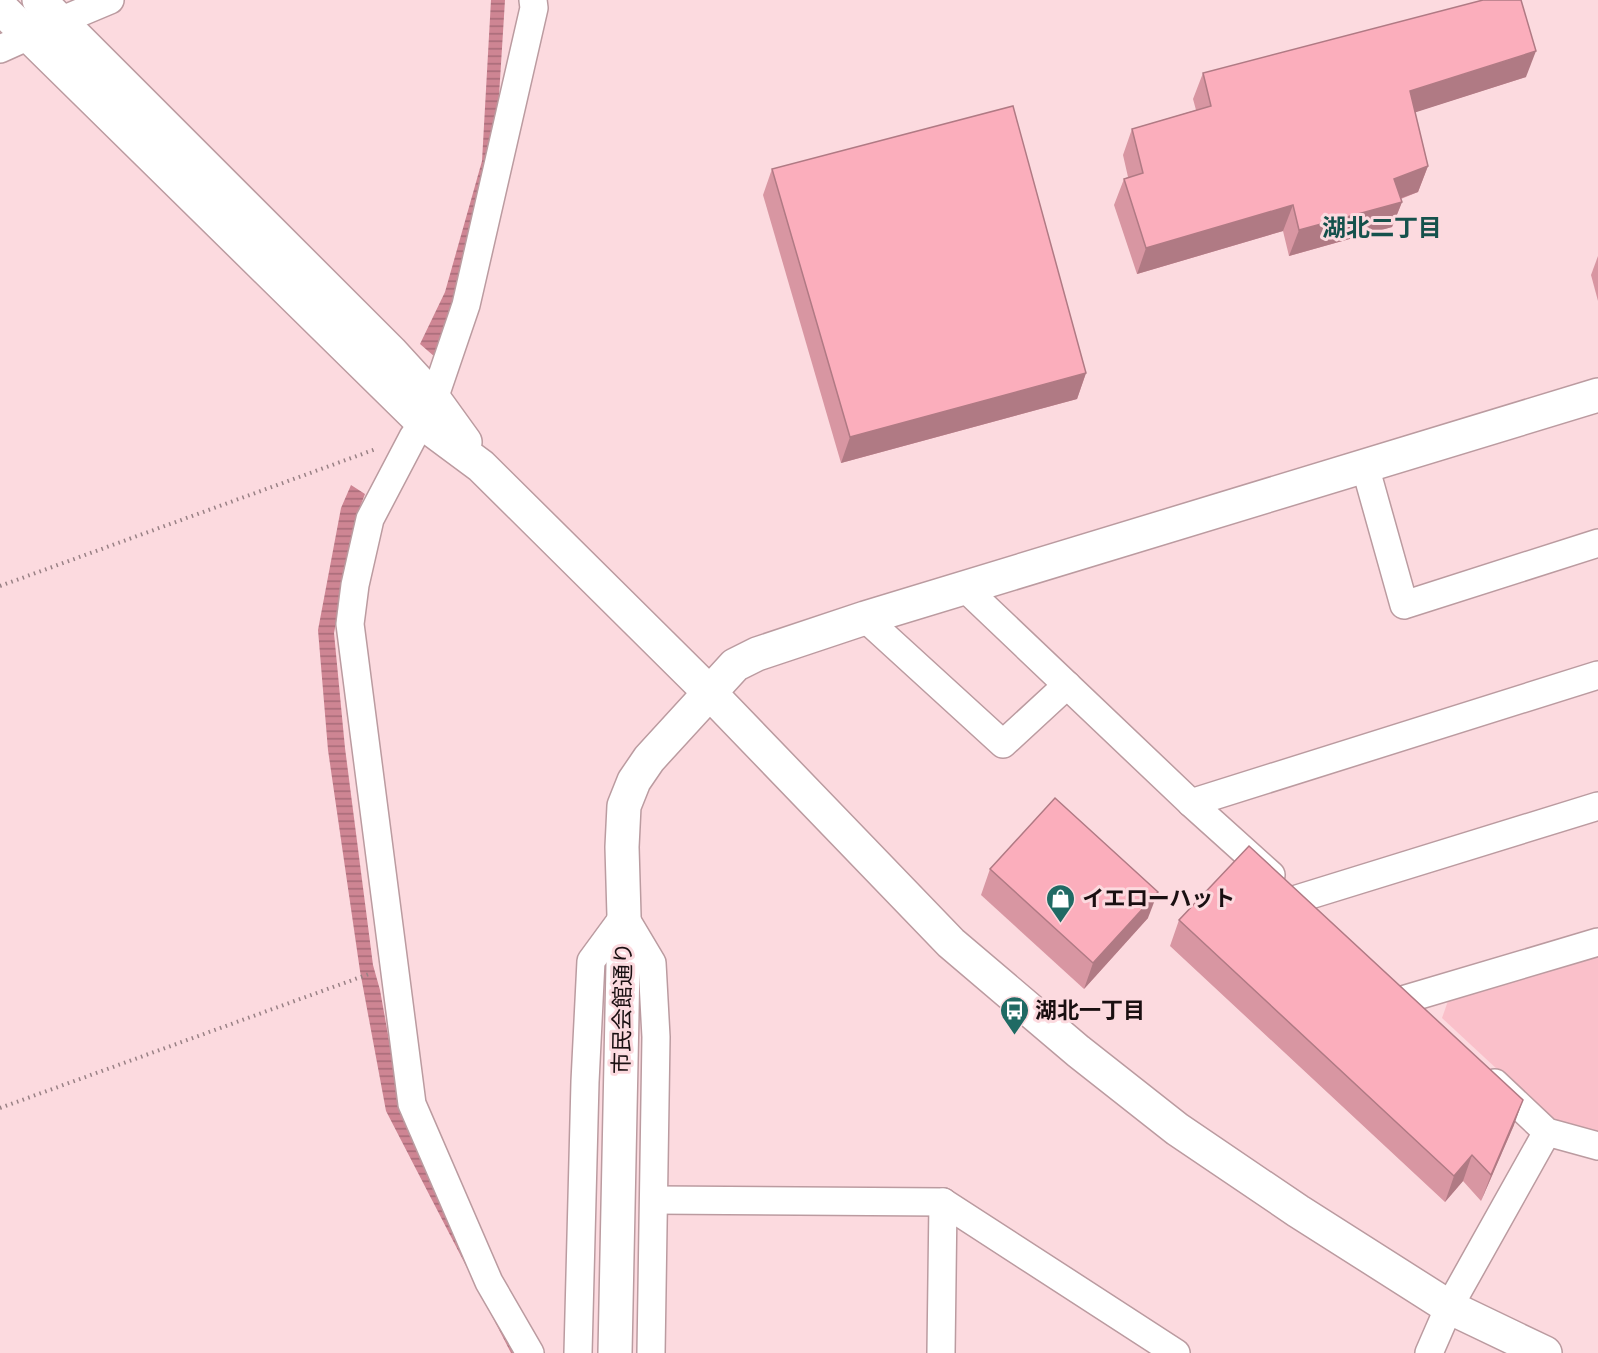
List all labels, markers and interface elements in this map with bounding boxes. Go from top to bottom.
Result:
district label: 湖北二丁目 [1322,214,1442,243]
shop icon: イエローハット [1045,882,1077,924]
place label: イエローハット [1082,886,1235,913]
street label: 市民会館通り [609,942,638,1074]
bus stop icon: 湖北一丁目 [998,994,1030,1036]
place label: 湖北一丁目 [1035,998,1145,1025]

